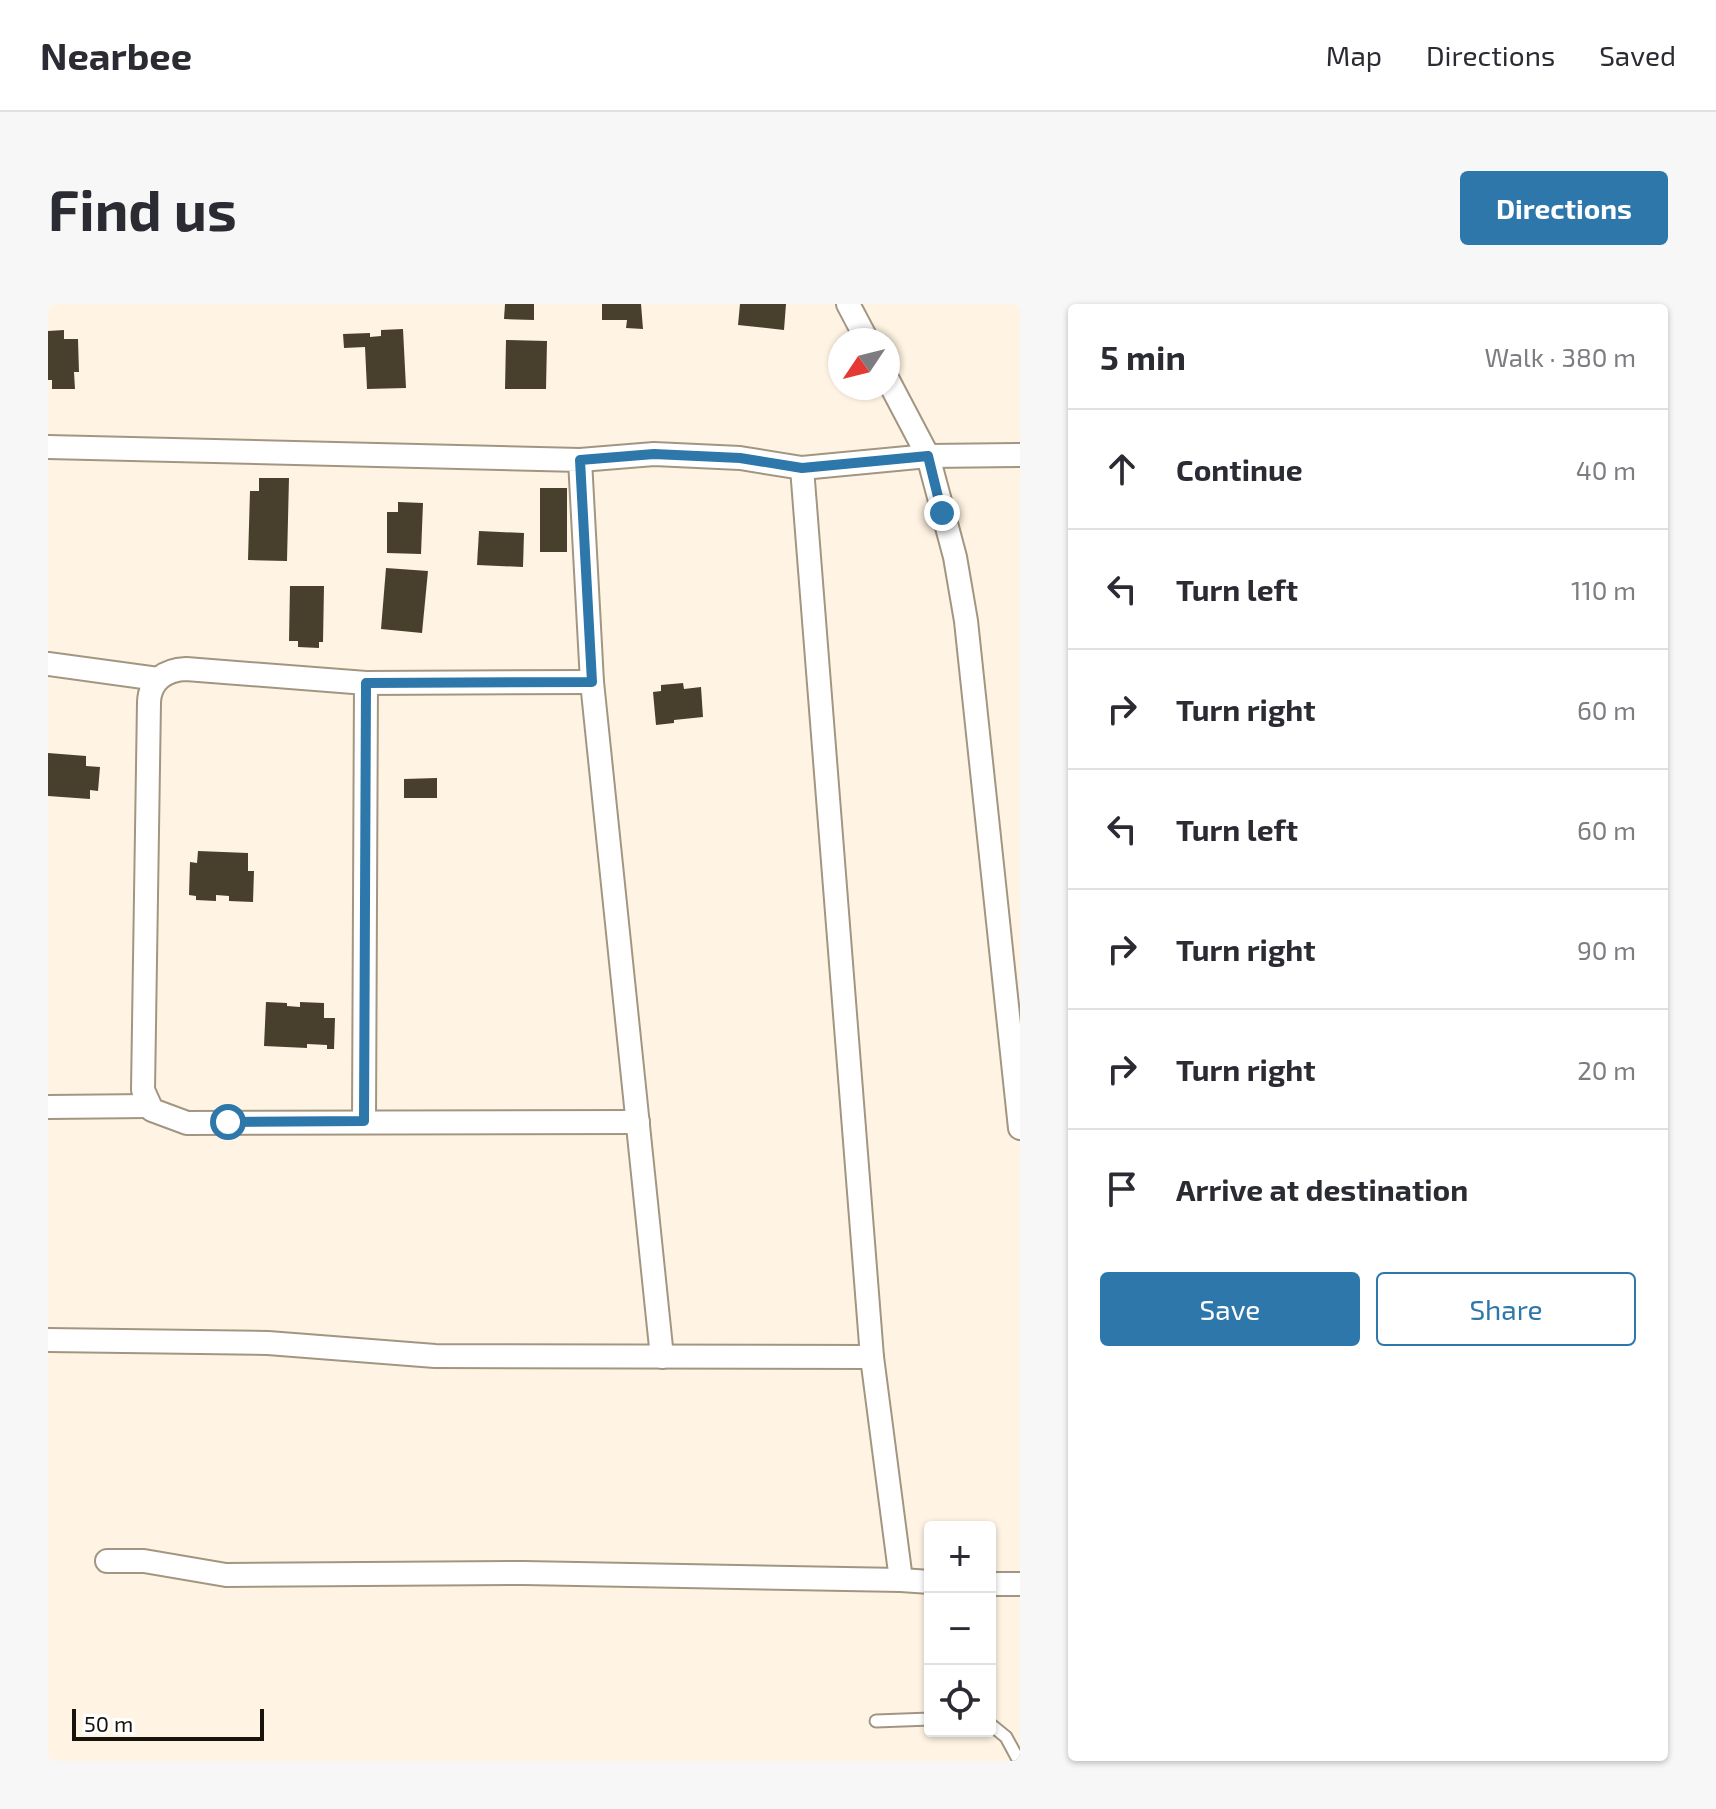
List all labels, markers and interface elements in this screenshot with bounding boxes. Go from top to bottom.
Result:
text: Nearbee [40,32,192,78]
text: Map [1326,38,1382,72]
text: Directions [1426,38,1555,72]
text: Saved [1599,38,1676,72]
button: Directions [1460,171,1668,245]
text: Find us [48,175,237,242]
north arrow [828,328,900,400]
text: 5 min [1100,336,1186,377]
text: Walk · 380 m [1484,341,1636,372]
icon: ahead [1100,447,1144,491]
text: Continue [1176,451,1303,487]
text: 40 m [1576,454,1636,485]
route end [924,495,960,531]
icon: left [1100,567,1144,611]
text: Turn left [1176,571,1298,607]
text: 110 m [1571,574,1636,605]
icon: right [1100,687,1144,731]
text: Turn right [1176,691,1316,727]
text: 60 m [1577,694,1636,725]
icon: left [1100,807,1144,851]
text: Turn left [1176,811,1298,847]
text: 60 m [1577,814,1636,845]
icon: right [1100,927,1144,971]
text: Turn right [1176,931,1316,967]
text: 90 m [1577,934,1636,965]
icon: right [1100,1047,1144,1091]
text: Turn right [1176,1051,1316,1087]
text: 20 m [1577,1054,1636,1085]
route start [210,1104,246,1140]
icon: arrive [1100,1167,1144,1211]
text: Arrive at destination [1176,1171,1468,1207]
button: Save [1100,1272,1360,1346]
button: Share [1376,1272,1636,1346]
map controls [924,1521,996,1737]
button: + [924,1521,996,1593]
button: − [924,1593,996,1665]
button: locate [924,1665,996,1737]
scale bar [72,1705,264,1741]
text: 50 m [84,1710,133,1736]

